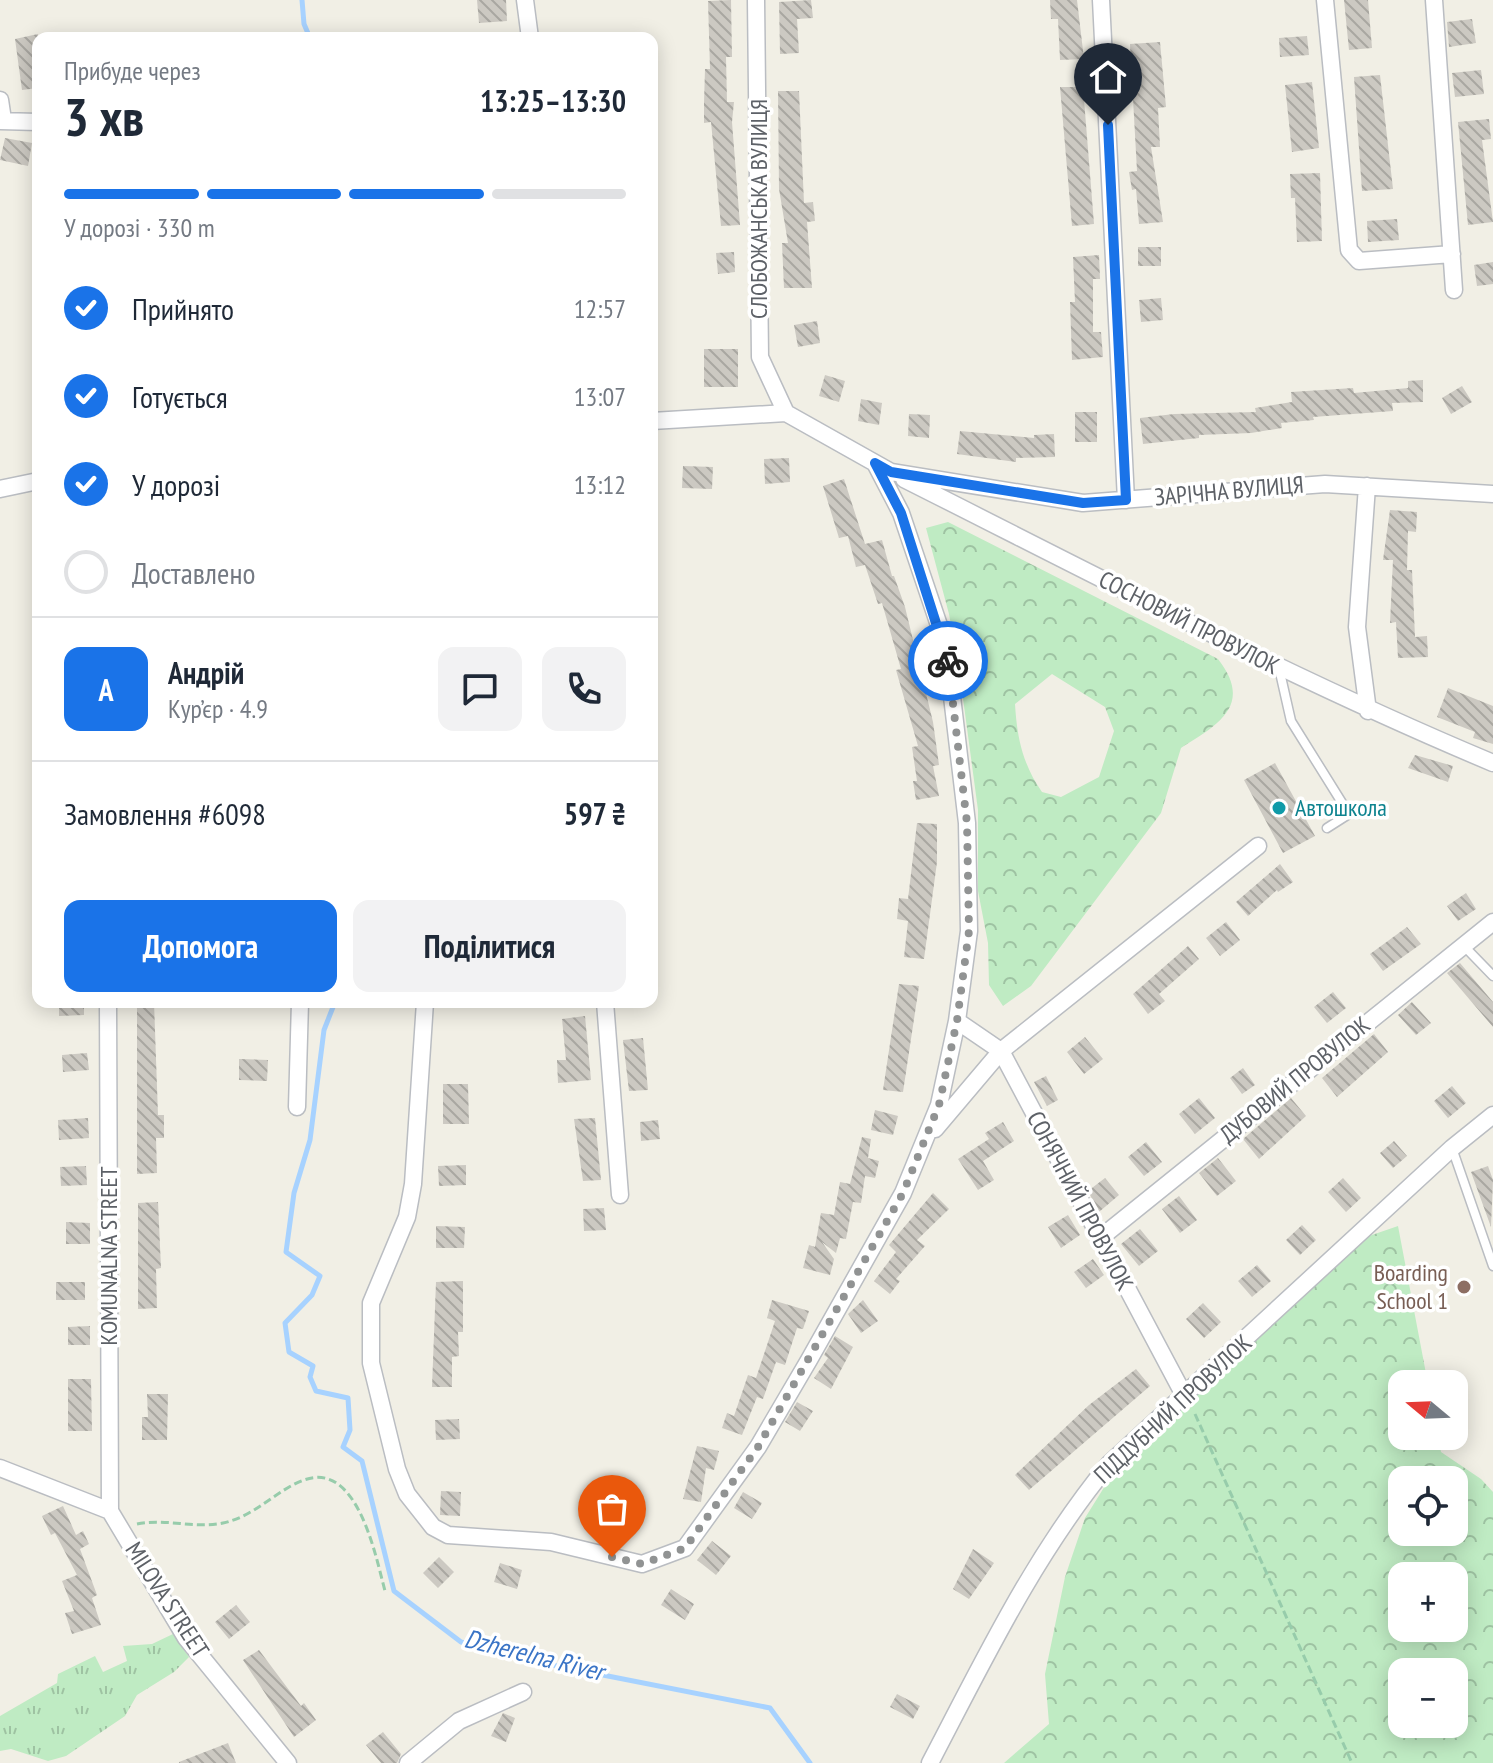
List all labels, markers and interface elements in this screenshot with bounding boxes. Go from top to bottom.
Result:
pin [1074,43,1142,125]
text: Прибуде через [64,54,201,87]
icon: home [1086,55,1130,99]
text: 13:25–13:30 [480,81,626,120]
text: 3 хв [64,83,144,150]
street label: СЛОБОЖАНСЬКА ВУЛИЦЯ [743,99,774,319]
text: У дорозі · 330 m [64,211,215,244]
icon: check [64,286,108,330]
text: Прийнято [132,289,234,328]
text: 12:57 [574,292,626,325]
icon: check [64,374,108,418]
text: Готується [132,377,228,416]
text: 13:07 [574,380,626,413]
icon: check [64,462,108,506]
text: У дорозі [132,465,220,504]
text: 13:12 [574,468,626,501]
street label: ЗАРІЧНА ВУЛИЦЯ [1153,469,1305,512]
text: Доставлено [132,553,255,592]
street label: СОСНОВИЙ ПРОВУЛОК [1094,564,1285,681]
courier [908,621,988,701]
icon: bike [926,639,970,683]
button: chat [438,647,522,731]
button: phone [542,647,626,731]
text: Андрій [168,653,244,692]
text: А [98,670,114,709]
text: Кур’єр · 4.9 [168,692,268,725]
place label: Автошкола [1295,792,1387,823]
text: Замовлення #6098 [64,794,266,833]
text: 597 ₴ [564,794,626,833]
marker: Автошкола [1270,799,1288,817]
button: Допомога [64,900,337,992]
button: Поділитися [353,900,626,992]
street label: ДУБОВИЙ ПРОВУЛОК [1213,1009,1376,1150]
street label: СОНЯЧНИЙ ПРОВУЛОК [1020,1106,1141,1296]
street label: KOMUNALNA STREET [93,1166,124,1345]
place label: Boarding School 1 [1374,1257,1448,1316]
marker: Boarding School 1 [1455,1278,1473,1296]
street label: ПІДДУБНИЙ ПРОВУЛОК [1087,1327,1258,1490]
north arrow [1388,1370,1468,1450]
map controls [1388,1370,1468,1738]
button: locate [1388,1466,1468,1546]
pin [578,1475,646,1557]
icon: bag [590,1487,634,1531]
street label: MILOVA STREET [119,1536,216,1664]
button: + [1388,1562,1468,1642]
water label: Dzherelna River [461,1621,611,1689]
button: − [1388,1658,1468,1738]

